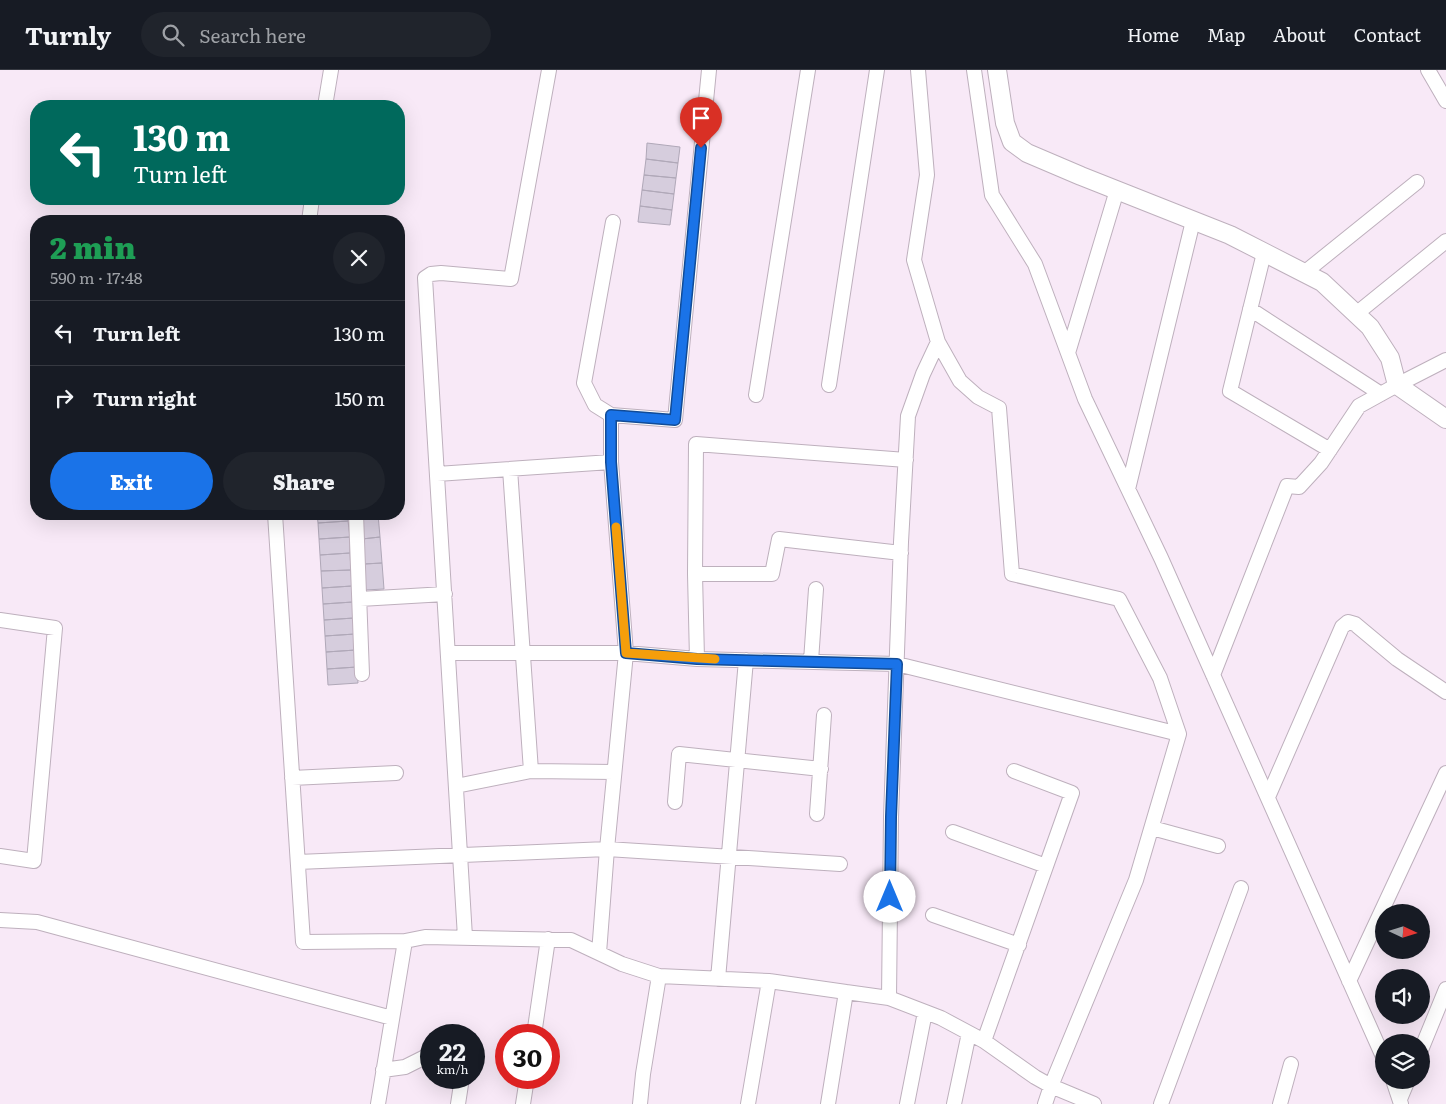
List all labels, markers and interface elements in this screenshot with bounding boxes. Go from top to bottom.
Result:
search box [141,12,491,57]
text: Turnly [25,17,111,52]
icon: search [159,21,187,49]
text: Search here [199,21,306,49]
text: Home [1127,21,1179,48]
text: Map [1207,21,1245,48]
text: About [1273,21,1326,48]
text: Contact [1354,21,1421,48]
pin [680,97,722,148]
icon: arrive [687,104,715,132]
text: 130 m [133,110,230,162]
icon: left [50,120,115,185]
text: Turn left [133,157,227,190]
text: 2 min [50,224,136,268]
button: close [333,232,385,284]
text: 590 m · 17:48 [50,265,143,289]
icon: left [50,319,78,347]
text: Turn left [93,319,180,347]
text: 130 m [334,319,385,347]
icon: right [50,384,78,412]
text: Turn right [93,384,197,412]
text: 150 m [334,384,385,412]
button: Exit [50,452,213,510]
button: Share [223,452,385,510]
position arrow [863,870,915,922]
north arrow [1375,904,1430,959]
map controls [1375,904,1430,1089]
button: sound [1375,969,1430,1024]
speed limit sign: 30 [495,1024,560,1089]
text: 22 [439,1032,466,1069]
button: layers [1375,1034,1430,1089]
text: km/h [437,1060,468,1078]

